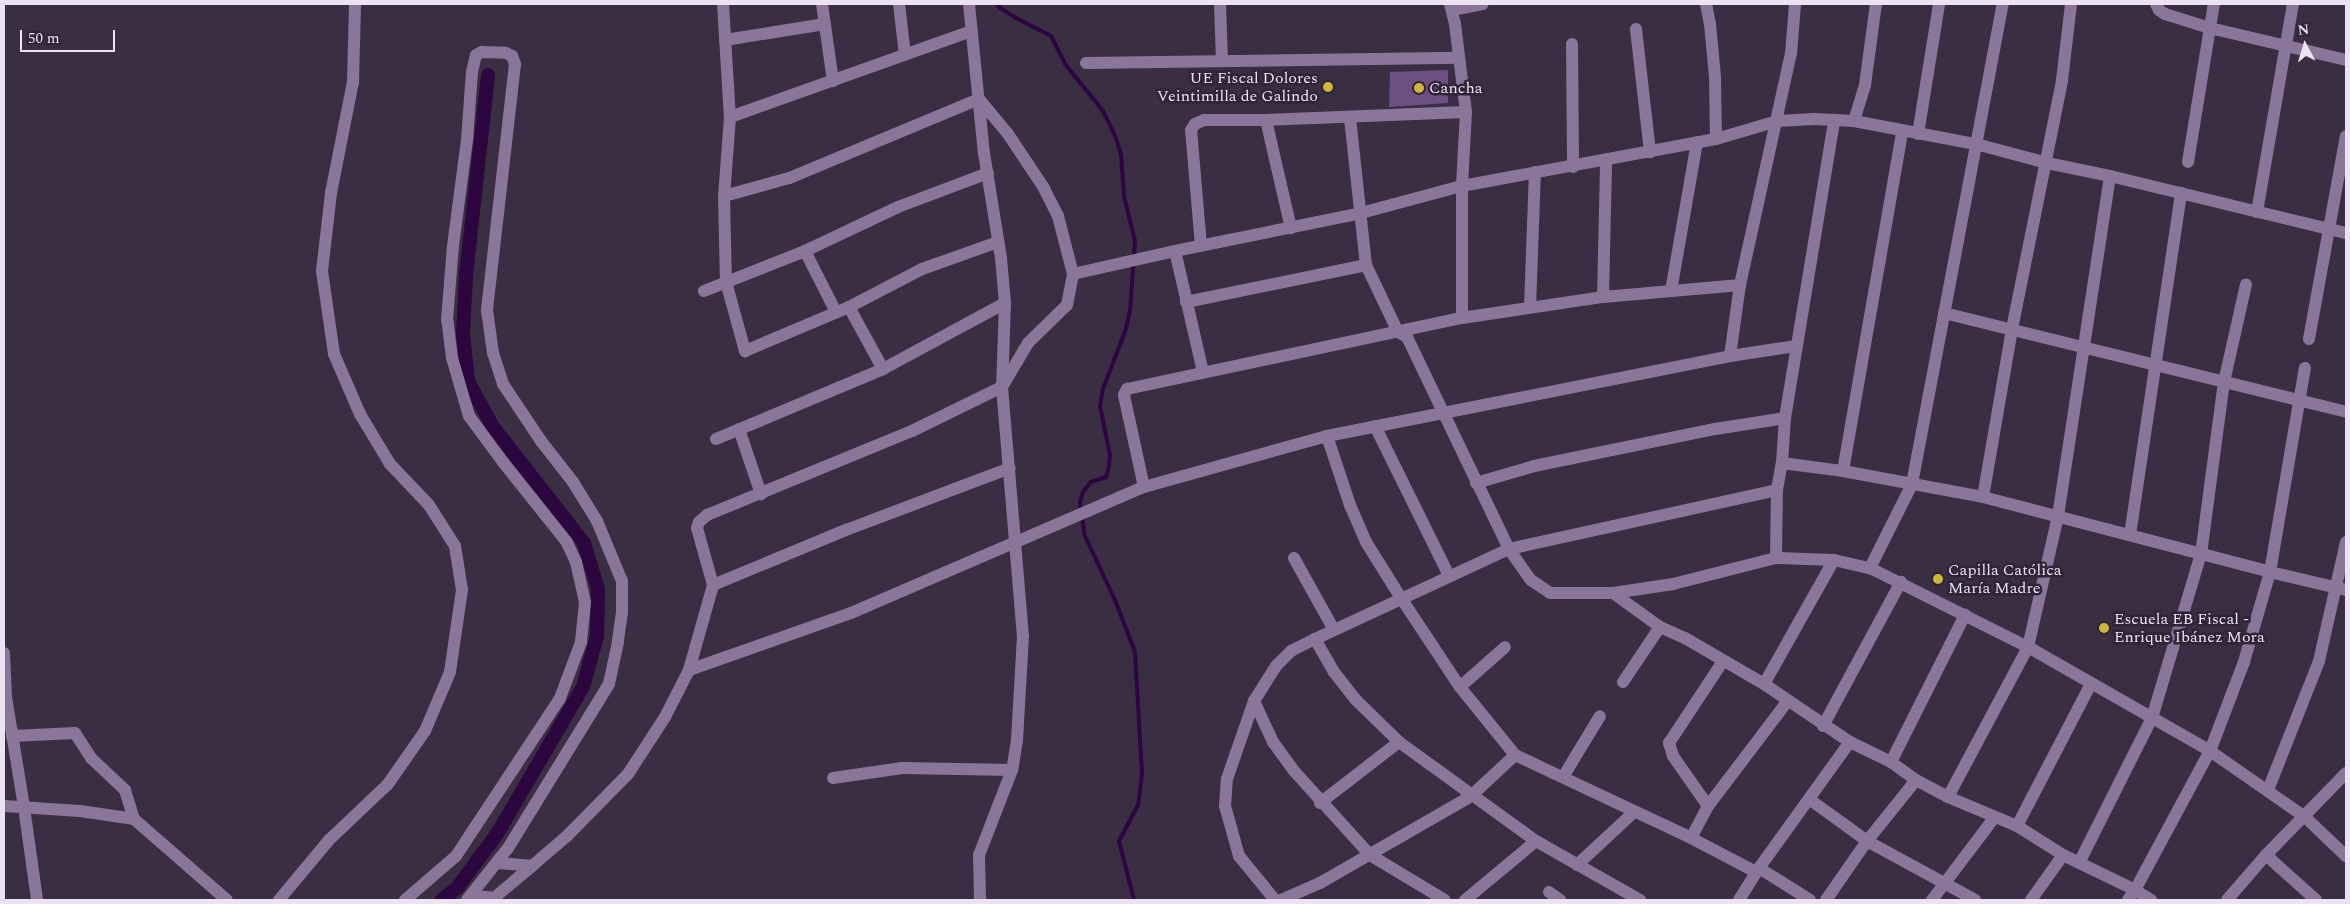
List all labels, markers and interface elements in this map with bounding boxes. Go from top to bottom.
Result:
text: N [2297,19,2310,41]
scale bar [22,20,118,52]
north arrow [2280,20,2330,70]
text: 50 m [28,27,60,50]
place label: UE Fiscal Dolores Veintimilla de Galindo [1157,68,1318,106]
place label: Cancha [1429,78,1482,98]
marker: UE Fiscal Dolores Veintimilla de Galindo [1322,81,1334,93]
marker: Cancha [1413,82,1425,94]
place label: Capilla Católica María Madre [1948,560,2062,598]
marker: Capilla Católica María Madre [1932,573,1944,585]
place label: Escuela EB Fiscal - Enrique Ibánez Mora [2114,609,2265,647]
marker: Escuela EB Fiscal - Enrique Ibánez Mora [2098,622,2110,634]

